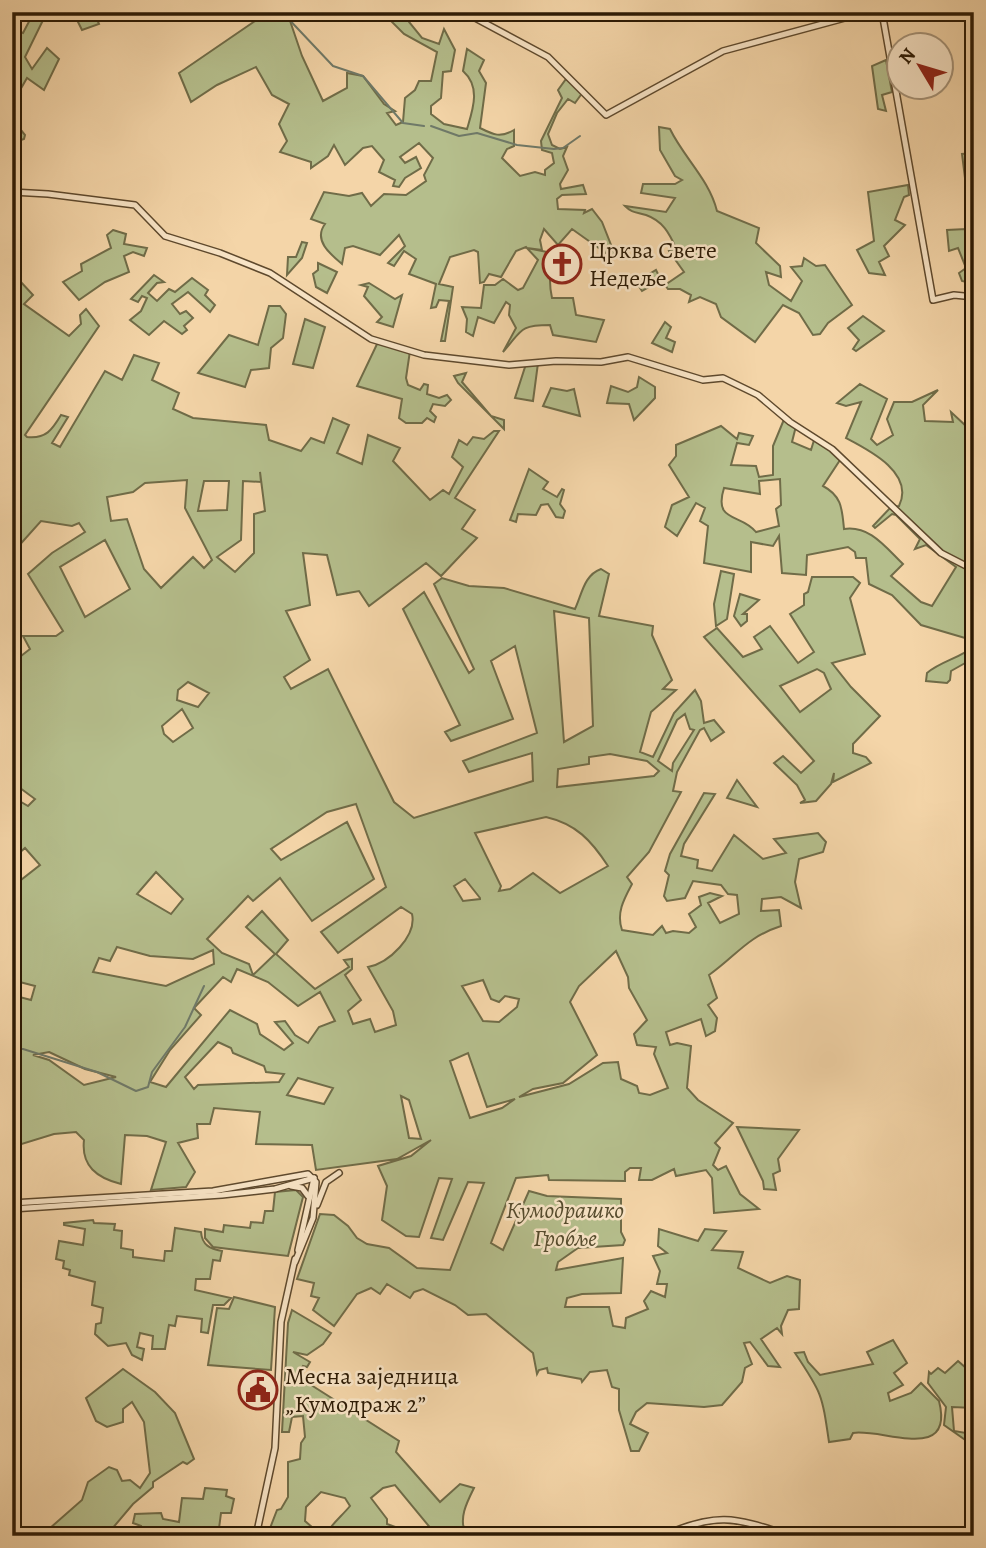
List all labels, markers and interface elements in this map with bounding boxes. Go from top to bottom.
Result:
north arrow [884,32,954,102]
text: N [893,43,922,70]
place label: Црква Свете Недеље [589,234,717,294]
church icon: Црква Свете Недеље [541,243,583,285]
park label: Кумодрашко Гробље [506,1194,624,1254]
place label: Месна заједница „Кумодраж 2” [285,1360,459,1420]
public building icon: Месна заједница „Кумодраж 2” [237,1369,279,1411]

